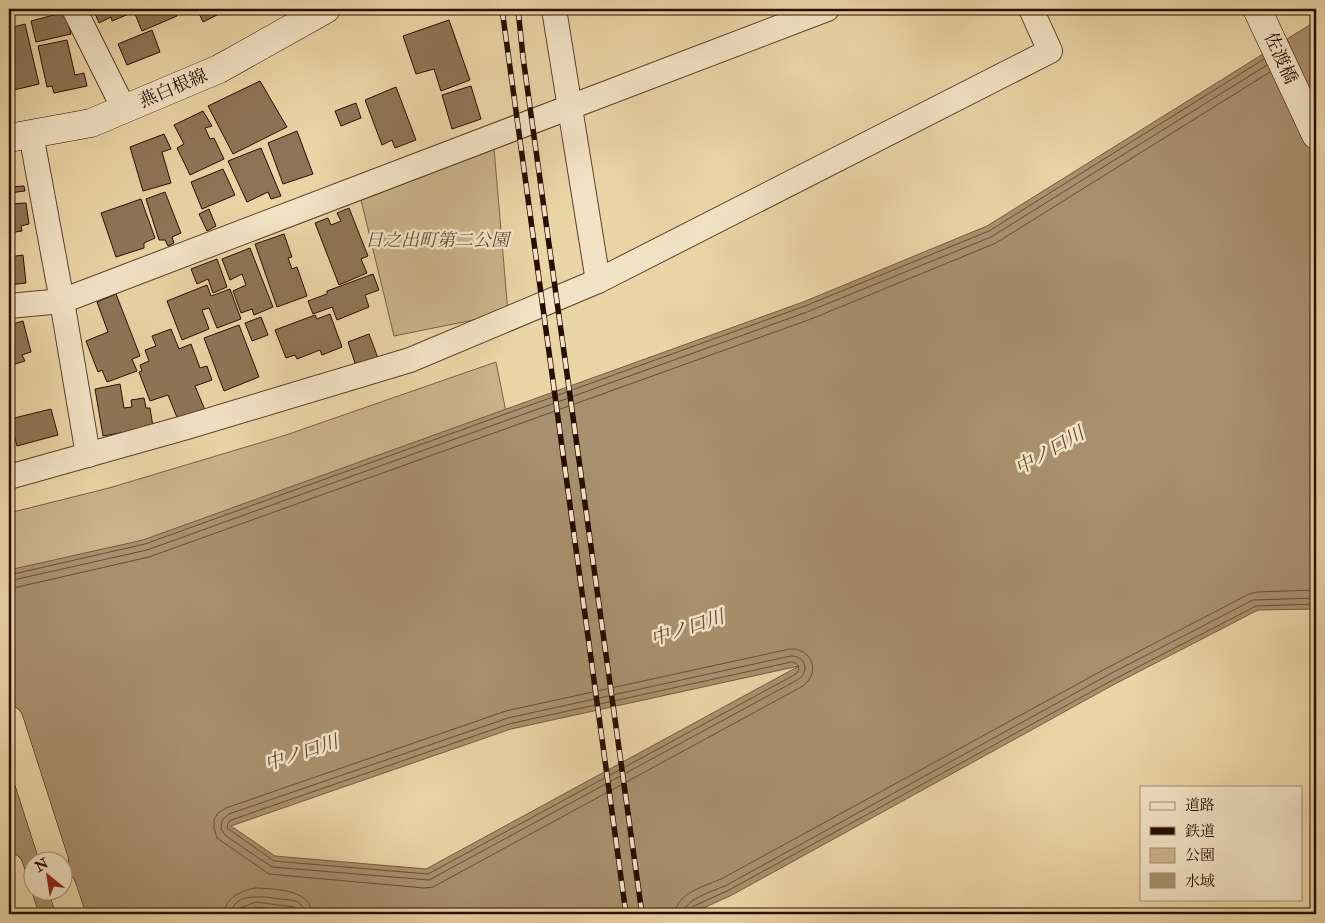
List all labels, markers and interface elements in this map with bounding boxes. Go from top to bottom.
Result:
street label: 佐渡橋 [1259,29,1302,88]
street label: 燕白根線 [136,64,211,113]
park label: 日之出町第二公園 [365,229,512,252]
water label: 中ノ口川 [1011,420,1090,480]
water label: 中ノ口川 [647,604,729,651]
water label: 中ノ口川 [261,729,343,776]
legend [1140,786,1302,900]
text: 道路 [1185,796,1215,815]
text: 鉄道 [1185,822,1215,841]
text: 公園 [1185,846,1215,865]
north arrow [22,850,72,900]
text: N [31,854,52,876]
text: 水域 [1185,872,1215,891]

